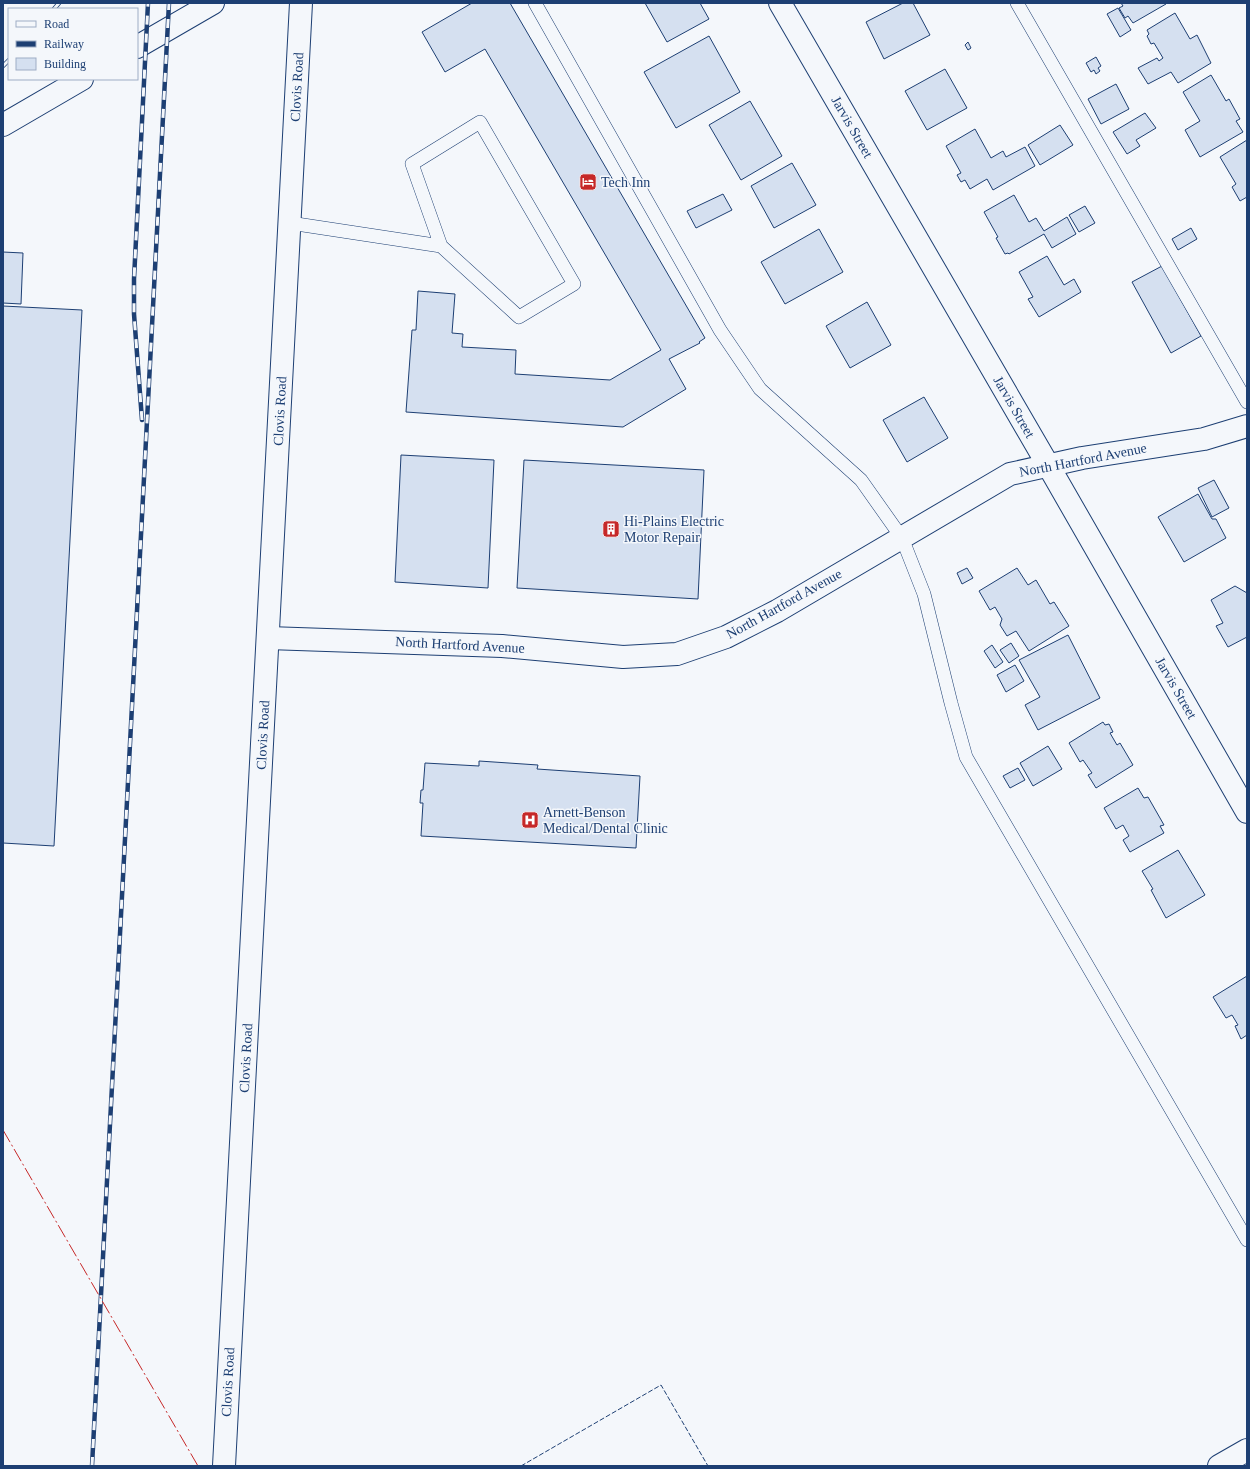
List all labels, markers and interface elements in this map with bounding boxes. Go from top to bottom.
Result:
legend [8,8,138,80]
text: Road [44,17,69,31]
text: Railway [44,37,84,51]
street label: Clovis Road [288,52,306,122]
text: Building [44,57,86,71]
street label: Jarvis Street [828,93,876,161]
hotel icon: Tech Inn [578,172,598,192]
place label: Tech Inn [601,175,650,190]
street label: Jarvis Street [990,373,1038,441]
street label: Clovis Road [271,376,289,446]
street label: North Hartford Avenue [1018,440,1148,480]
place label: Hi-Plains Electric Motor Repair [624,514,724,545]
building icon: Hi-Plains Electric Motor Repair [601,519,621,539]
street label: North Hartford Avenue [724,566,844,642]
street label: North Hartford Avenue [395,634,525,656]
street label: Jarvis Street [1152,654,1200,722]
street label: Clovis Road [254,700,272,770]
place label: Arnett-Benson Medical/Dental Clinic [543,805,668,836]
hospital icon: Arnett-Benson Medical/Dental Clinic [520,810,540,830]
street label: Clovis Road [237,1023,255,1093]
street label: Clovis Road [219,1347,237,1417]

